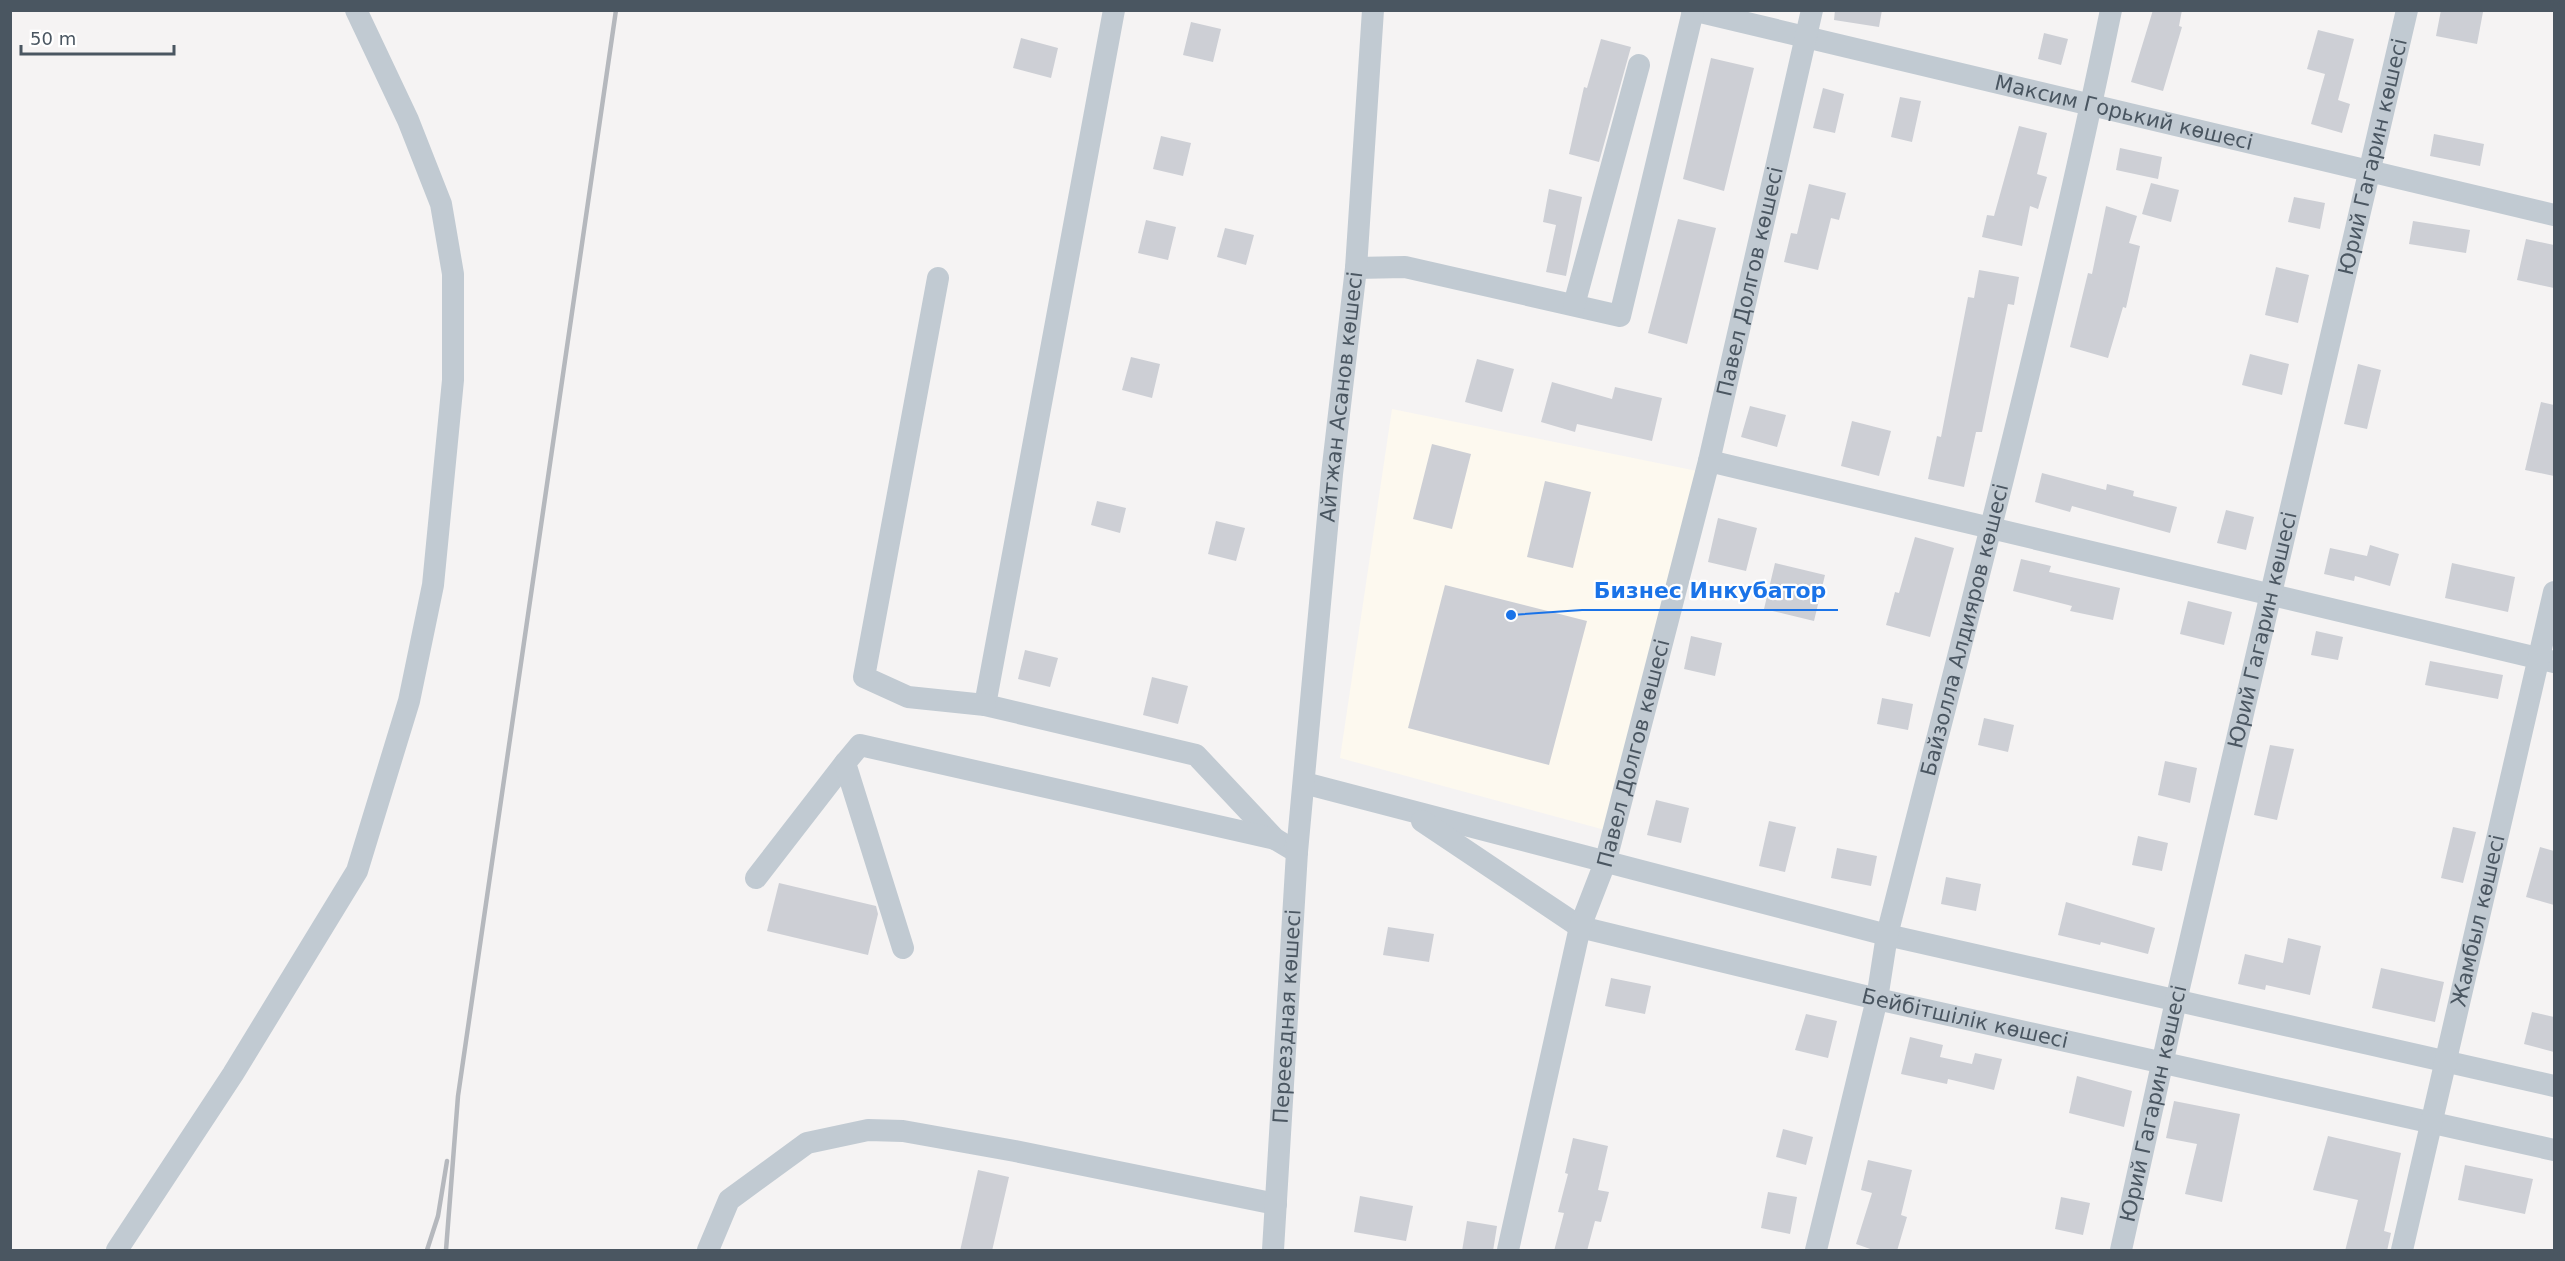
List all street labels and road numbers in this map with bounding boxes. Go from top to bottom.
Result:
street label: Юрий Гагарин көшесі [2334,36,2412,277]
street label: Максим Горький көшесі [1992,70,2255,155]
street label: Павел Долгов көшесі [1712,164,1788,399]
street label: Айтжан Асанов көшесі [1316,270,1367,523]
street label: Байзолла Алдияров көшесі [1916,481,2013,778]
street label: Юрий Гагарин көшесі [2223,509,2302,751]
street label: Павел Долгов көшесі [1593,637,1675,870]
street label: Жамбыл көшесі [2447,832,2510,1009]
street label: Переездная көшесі [1269,909,1306,1124]
street label: Юрий Гагарин көшесі [2116,983,2191,1224]
street label: Бейбітшілік көшесі [1859,984,2070,1053]

